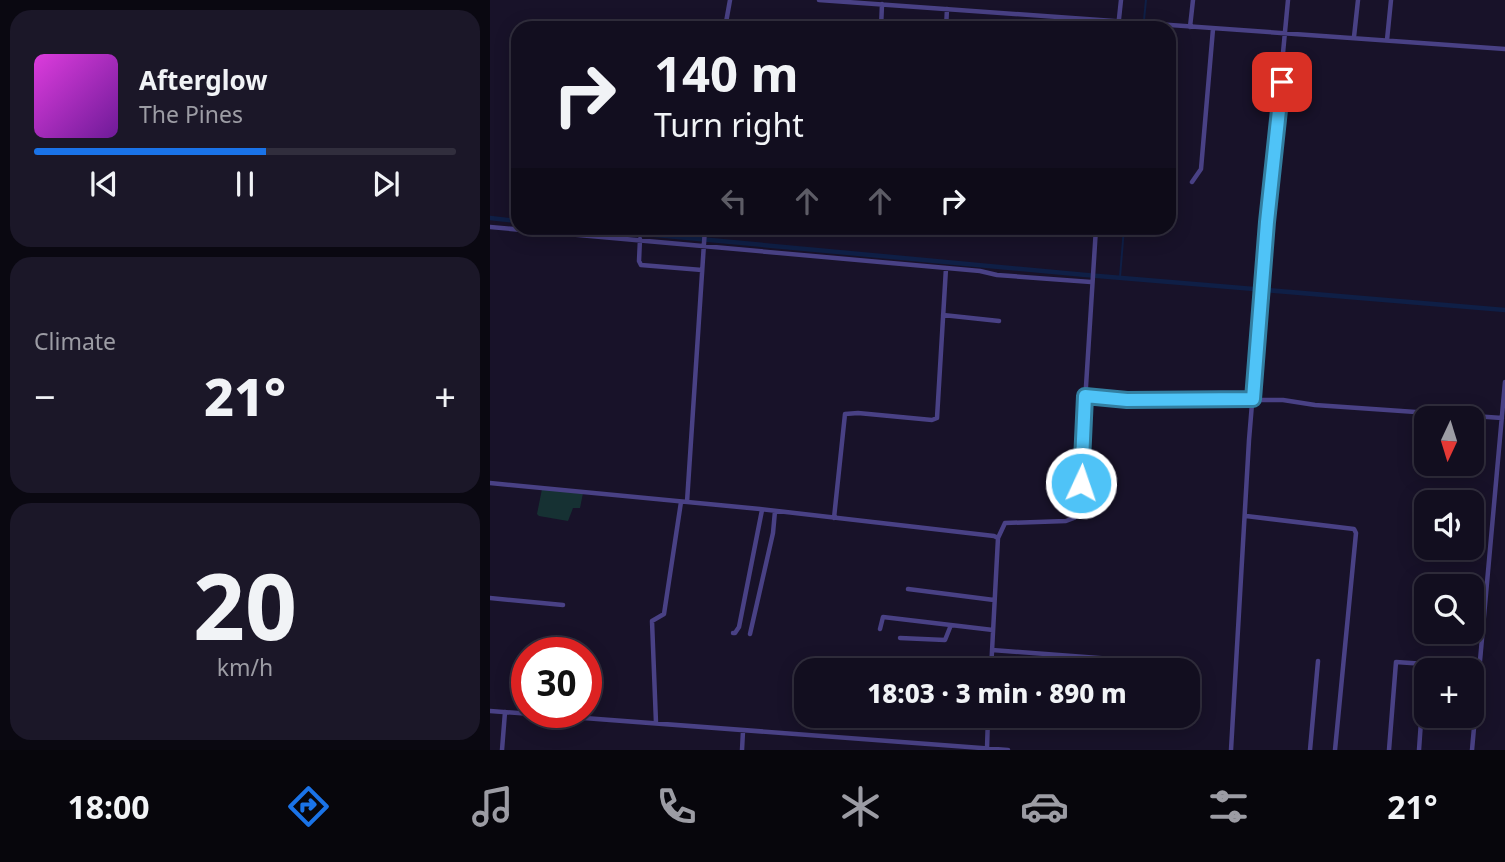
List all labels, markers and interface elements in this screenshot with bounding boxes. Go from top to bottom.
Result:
text: 140 m [654,40,799,106]
icon: right [539,49,630,140]
pin [1252,52,1312,112]
text: Afterglow [139,62,267,98]
icon: arrive [1263,63,1301,101]
text: The Pines [139,98,243,130]
text: Turn right [654,103,804,146]
icon: previous [85,165,123,203]
icon: pause [226,165,264,203]
icon: next [367,165,405,203]
icon: left [715,182,753,220]
icon: ahead [788,182,826,220]
icon: ahead [861,182,899,220]
icon: right [934,182,972,220]
text: Climate [34,325,116,357]
text: 21° [204,360,286,431]
text: − [34,370,56,422]
text: + [434,370,456,422]
north arrow [1414,406,1484,476]
map controls [1414,406,1484,728]
position arrow [1044,446,1118,520]
button: sound [1414,490,1484,560]
text: 20 [193,543,297,667]
button: search [1414,574,1484,644]
speed limit sign: 30 [511,637,602,728]
text: km/h [217,651,273,683]
button: + [1414,658,1484,728]
text: 18:03 · 3 min · 890 m [867,675,1127,711]
icon: directions [284,782,333,831]
icon: music [468,782,517,831]
icon: phone [652,782,701,831]
icon: climate [836,782,885,831]
icon: car [1020,782,1069,831]
icon: filters [1204,782,1253,831]
text: 18:00 [67,785,150,828]
text: 21° [1387,785,1438,828]

